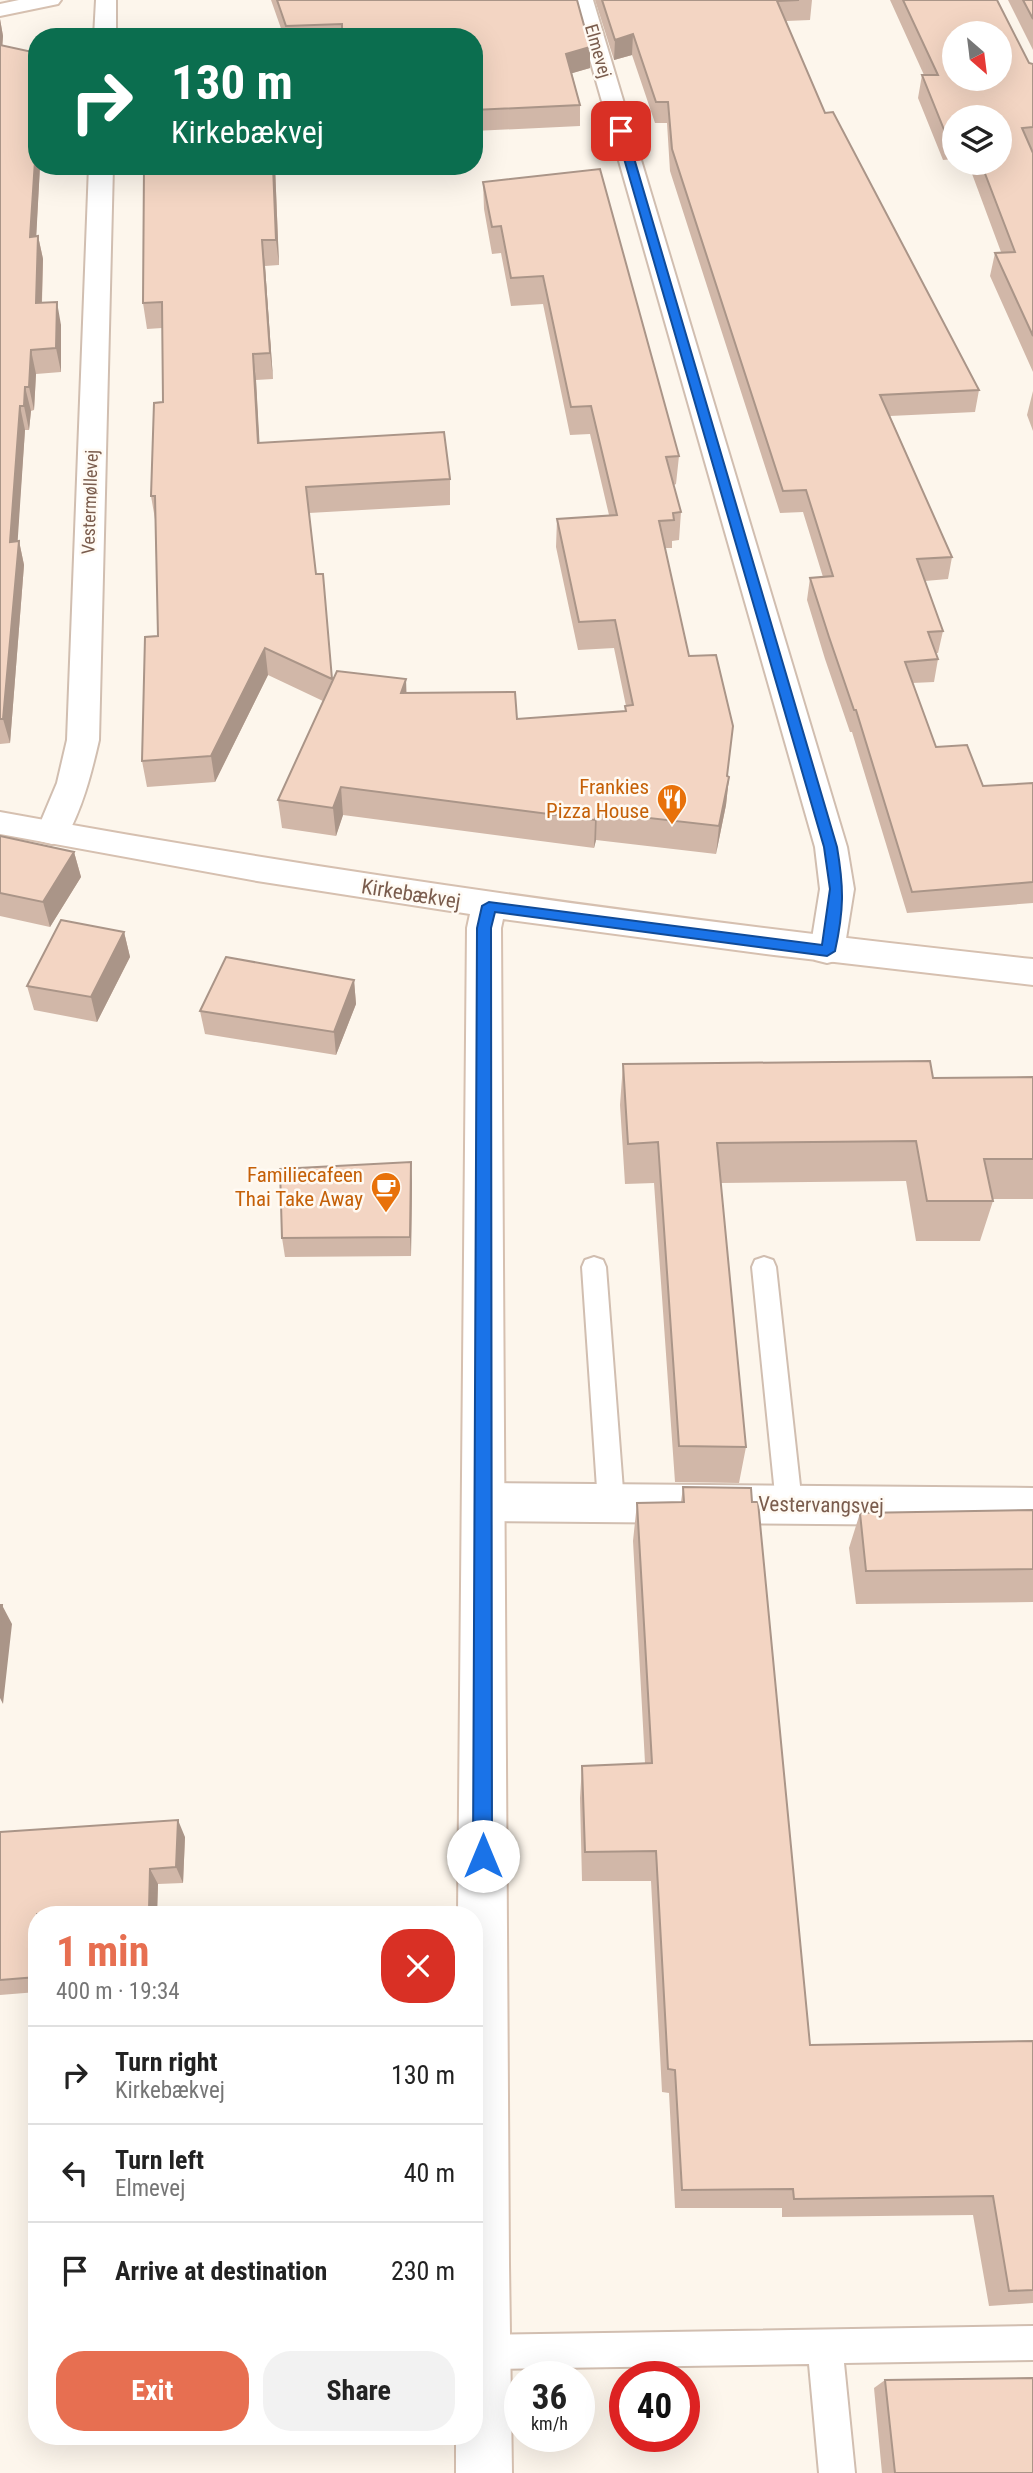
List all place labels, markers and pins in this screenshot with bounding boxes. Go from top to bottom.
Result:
pin [591,101,651,161]
place label: Frankies Pizza House [546,775,649,823]
restaurant icon: Frankies Pizza House [655,782,689,826]
place label: Familiecafeen Thai Take Away [235,1163,363,1211]
cafe icon: Familiecafeen Thai Take Away [369,1170,403,1214]

